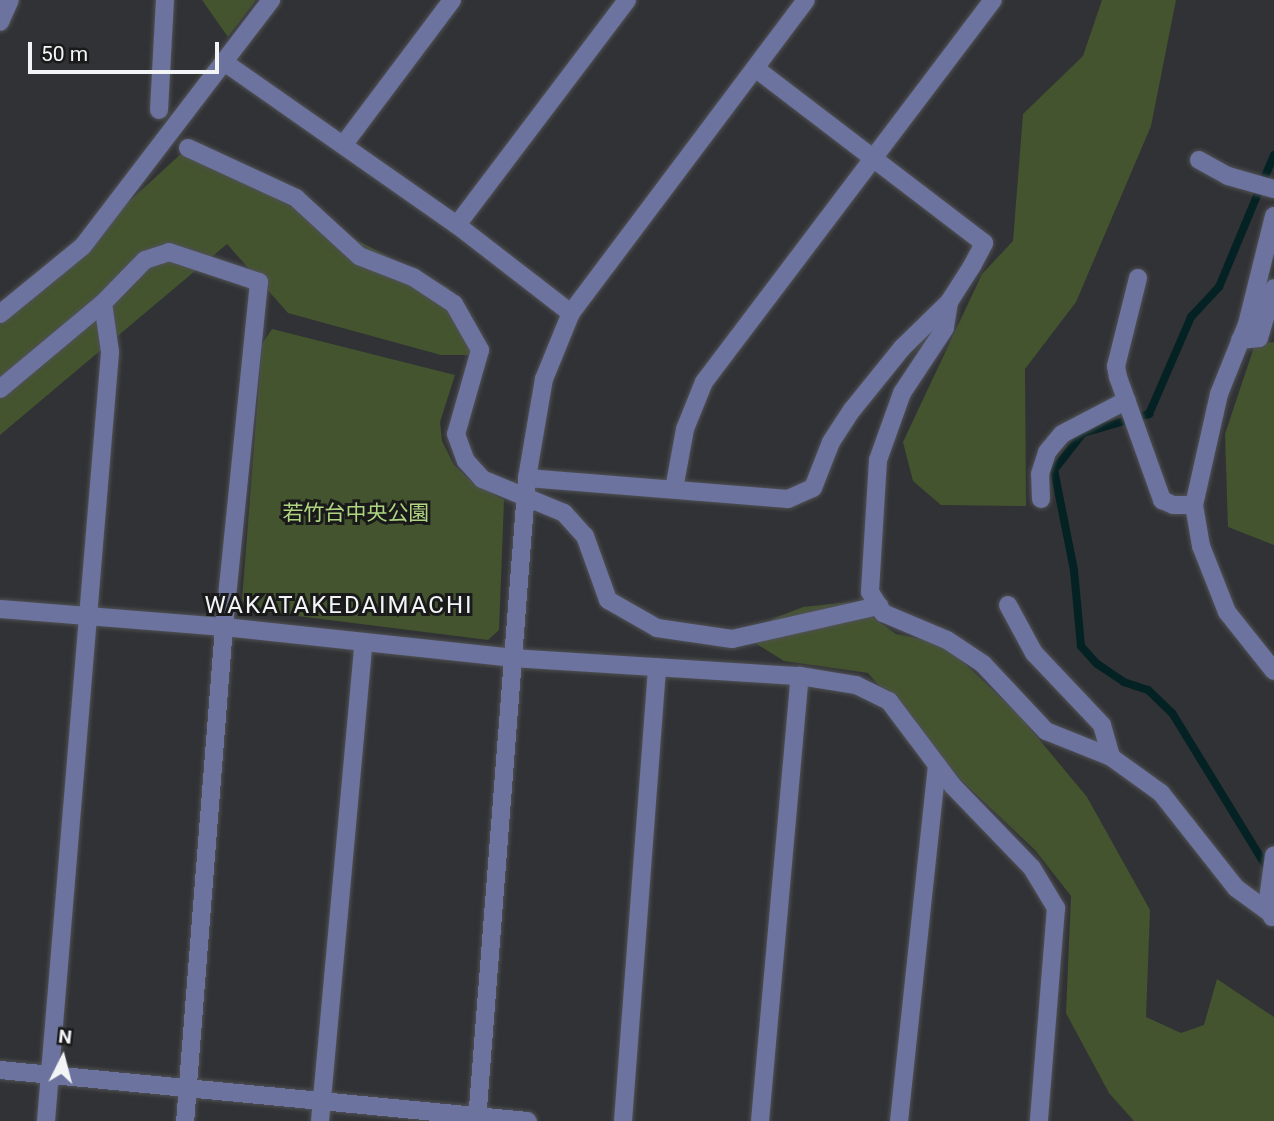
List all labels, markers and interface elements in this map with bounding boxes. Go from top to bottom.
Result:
scale bar [32,28,222,72]
text: 50 m [41,42,88,66]
park label: 若竹台中央公園 [283,500,429,526]
district label: WAKATAKEDAIMACHI [206,592,472,620]
north arrow [28,1023,98,1093]
text: N [57,1024,73,1049]

